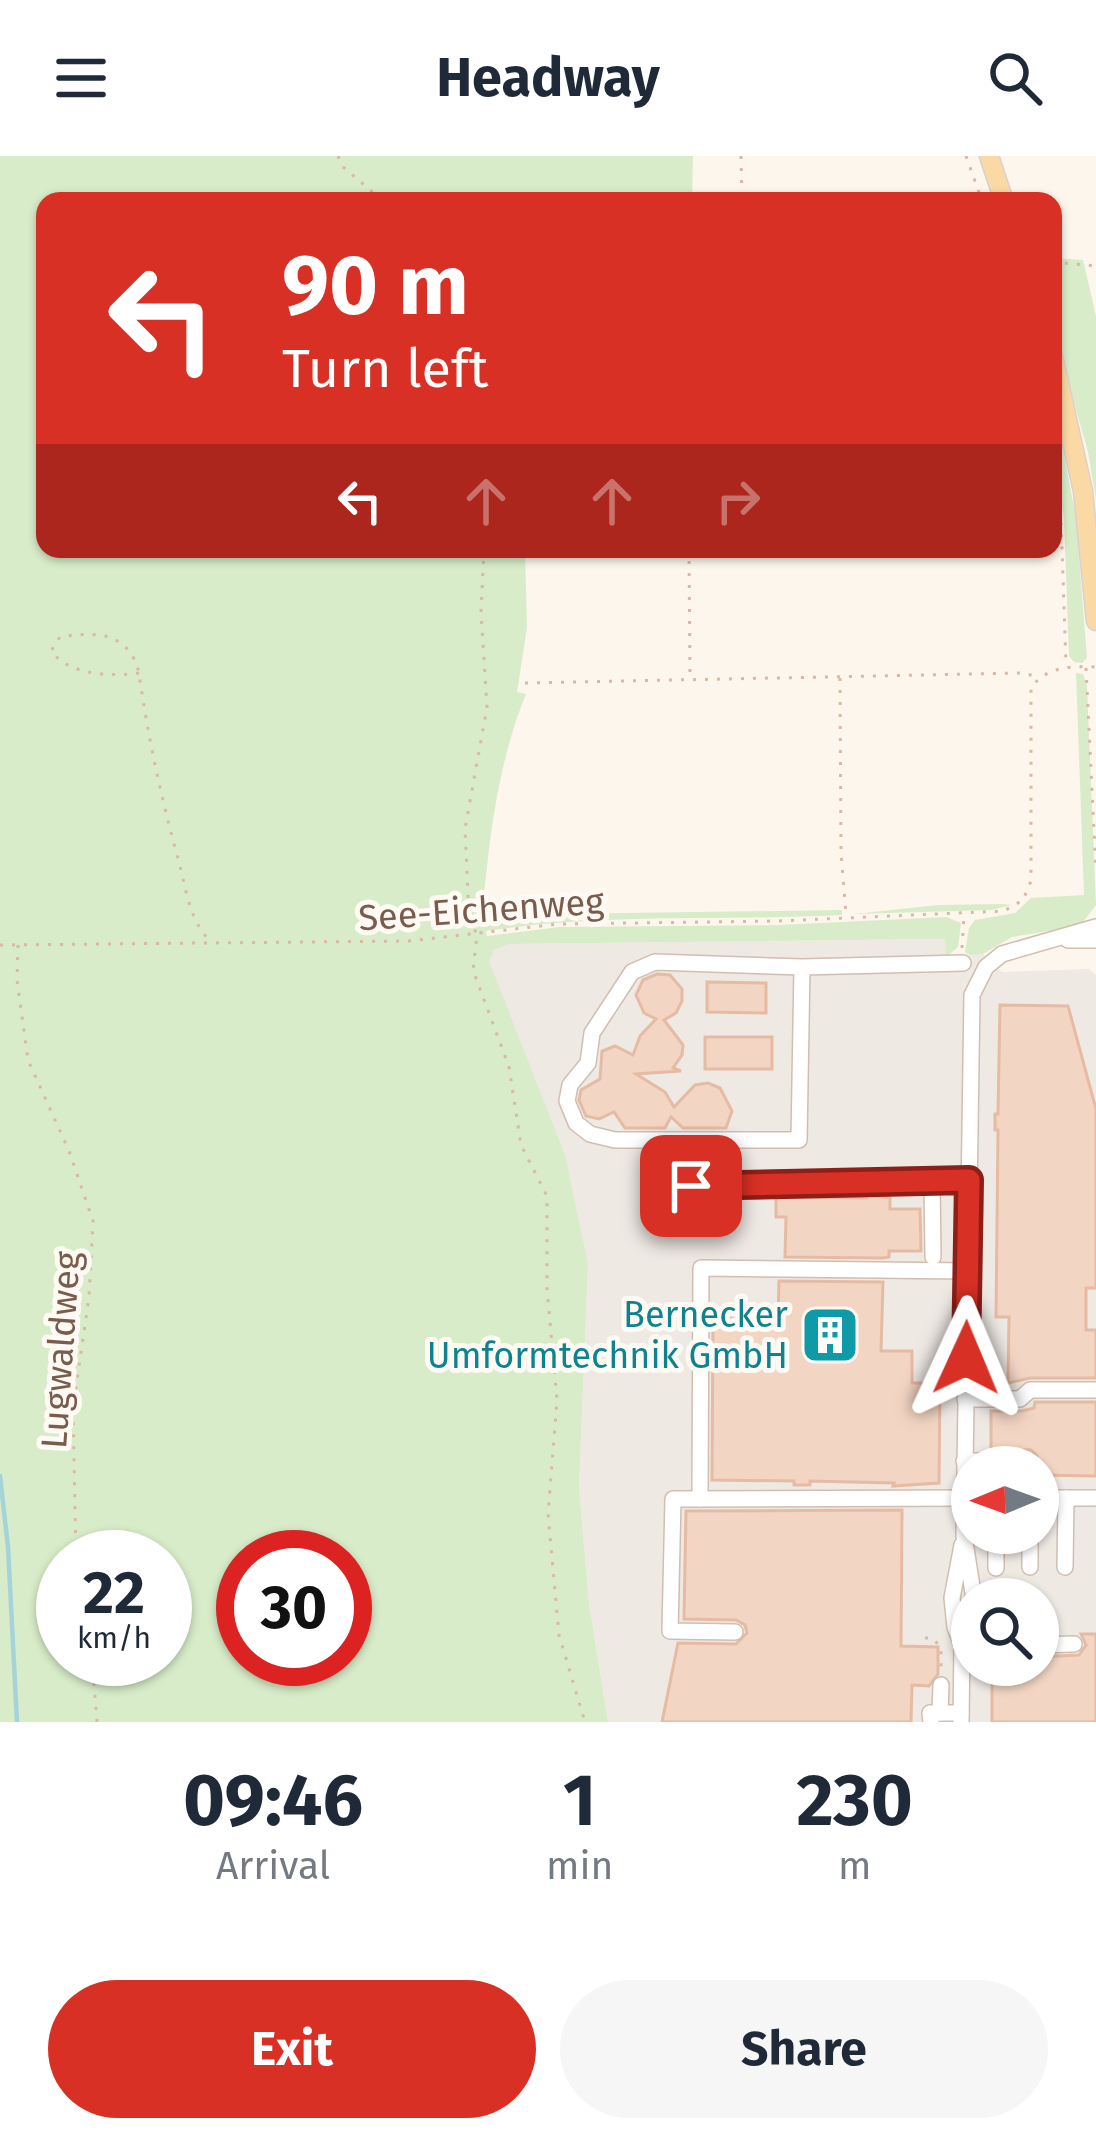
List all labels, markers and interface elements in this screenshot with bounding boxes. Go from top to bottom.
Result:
icon: menu [48,45,114,111]
icon: search [982,45,1048,111]
text: Headway [436,46,660,110]
text: 90 m [282,235,469,336]
icon: left [84,240,240,396]
text: Turn left [282,337,489,401]
icon: left [327,468,393,534]
icon: ahead [453,468,519,534]
icon: ahead [579,468,645,534]
icon: right [705,468,771,534]
street label: See-Eichenweg [357,879,606,941]
pin [640,1135,742,1237]
icon: arrive [658,1153,724,1219]
street label: Lugwaldweg [32,1250,90,1450]
place label: Bernecker Umformtechnik GmbH [427,1293,788,1378]
position arrow [903,1295,1029,1421]
building icon: Bernecker Umformtechnik GmbH [799,1304,861,1366]
north arrow [951,1446,1059,1554]
map controls [951,1446,1059,1686]
speed limit sign: 30 [216,1530,372,1686]
text: 22 [83,1557,145,1629]
button: search [951,1578,1059,1686]
text: km/h [77,1620,151,1656]
text: 09:46 [183,1758,363,1844]
text: 1 [563,1758,596,1844]
text: 230 [796,1758,913,1844]
text: Arrival [216,1843,330,1889]
text: min [546,1843,613,1889]
text: m [838,1843,871,1889]
button: Exit [48,1980,536,2118]
button: Share [560,1980,1048,2118]

